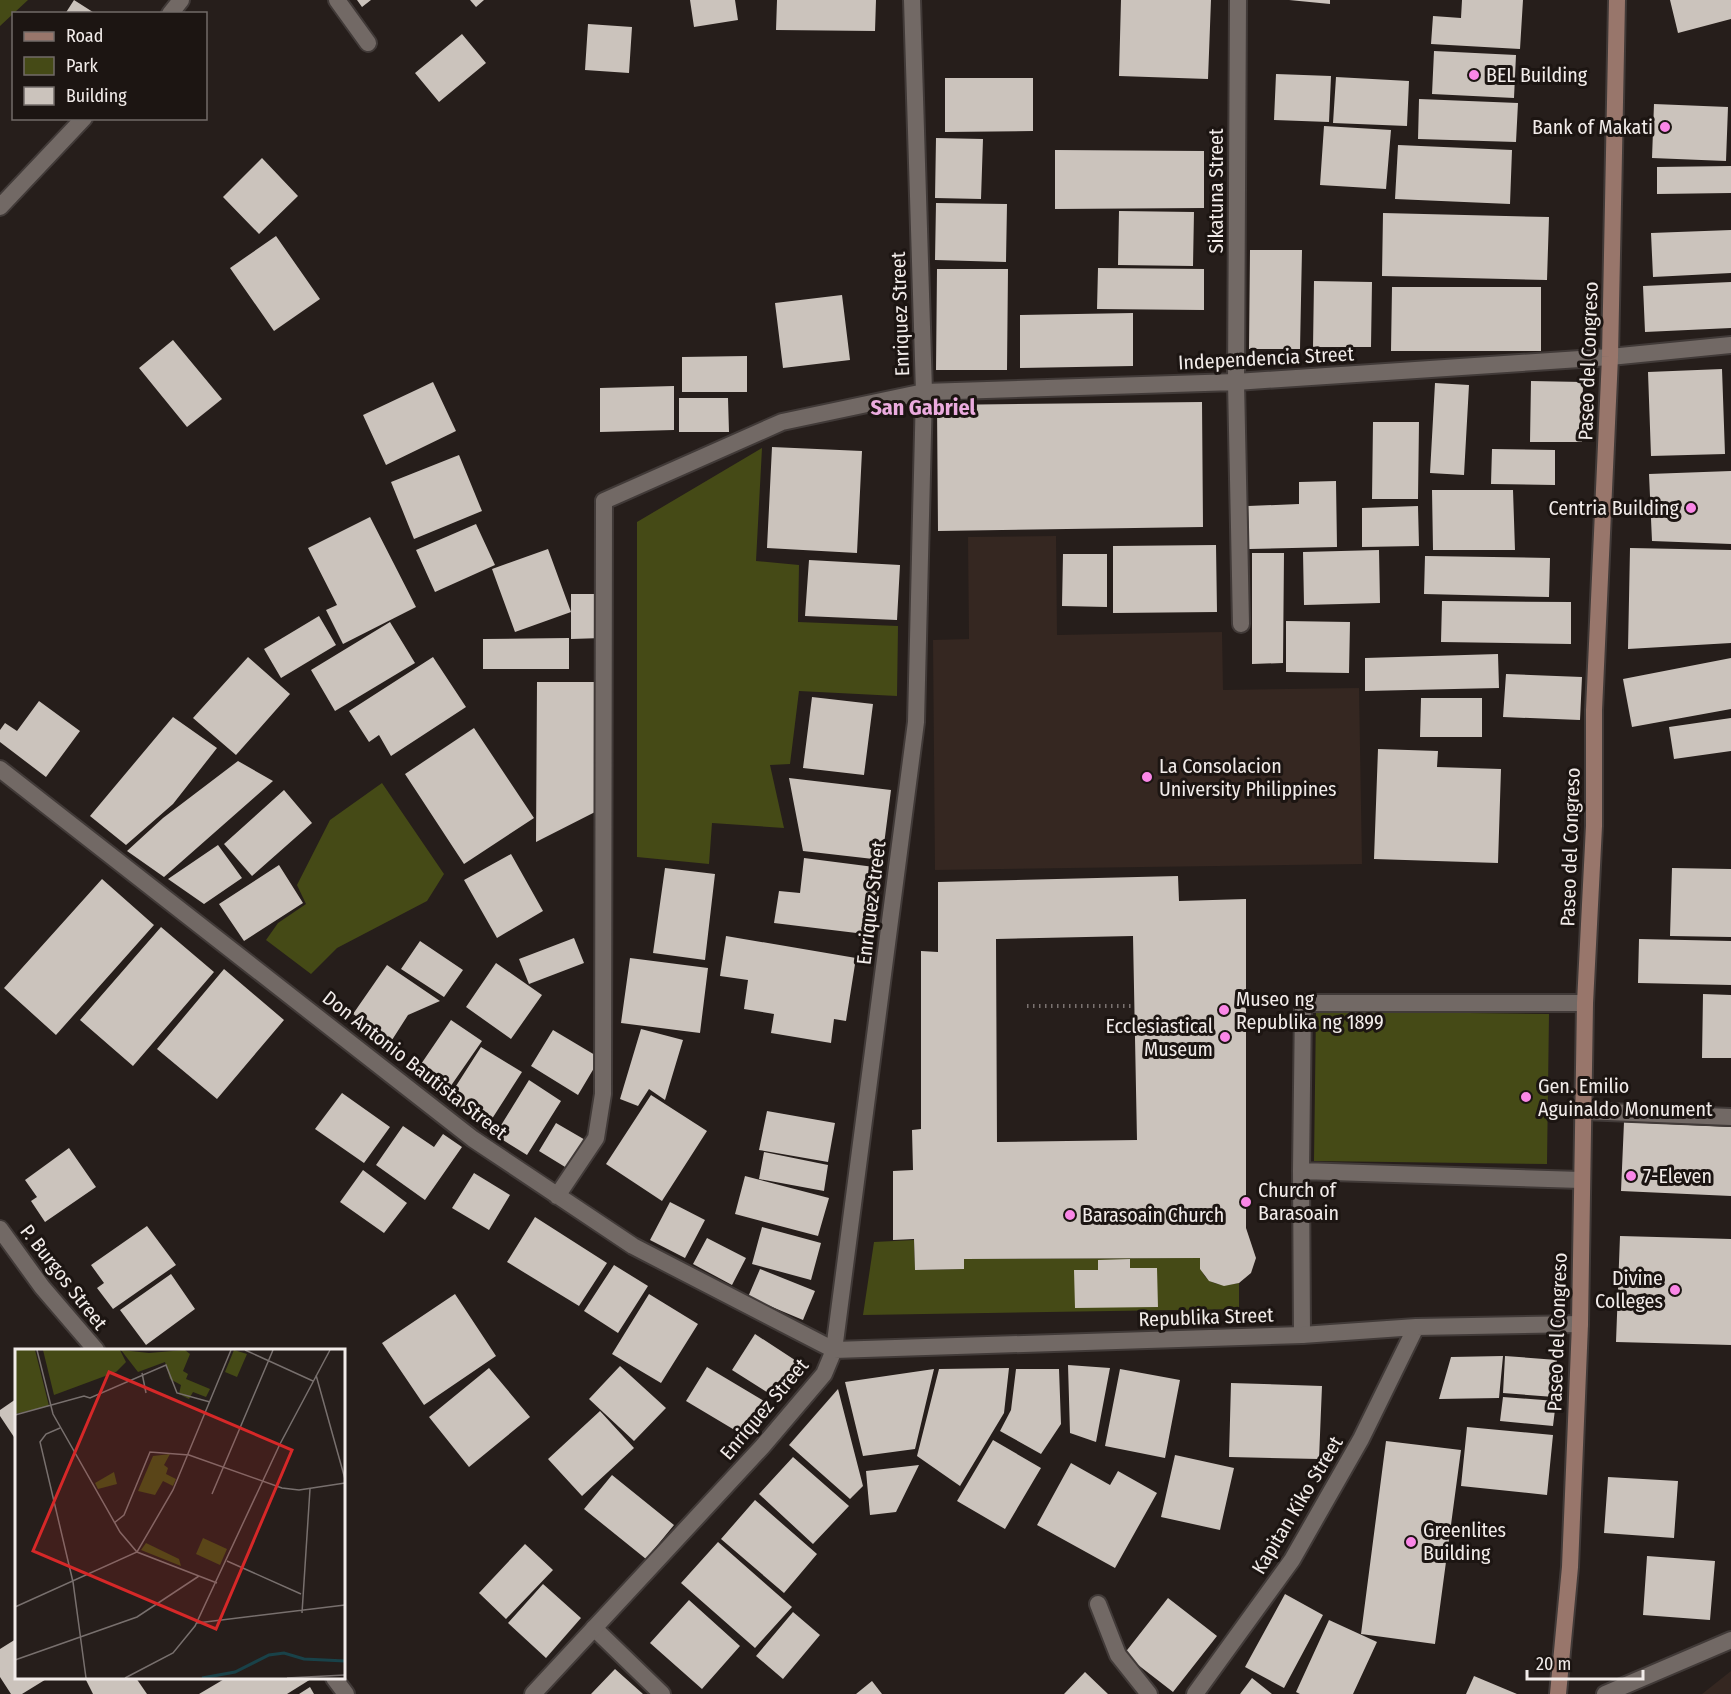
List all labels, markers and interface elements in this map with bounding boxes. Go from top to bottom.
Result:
legend [12,12,207,120]
text: Road [66,25,103,47]
text: Park [66,55,99,77]
place label: BEL Building [1486,63,1588,87]
marker: BEL Building [1467,68,1481,82]
text: Building [66,85,127,107]
place label: Bank of Makati [1532,115,1653,139]
marker: Bank of Makati [1658,120,1672,134]
street label: Sikatuna Street [1204,128,1228,254]
street label: Enriquez Street [886,251,914,377]
street label: Paseo del Congreso [1573,281,1603,441]
street label: Independencia Street [1178,341,1355,375]
district label: San Gabriel [870,394,977,421]
place label: Centria Building [1548,496,1680,520]
marker: Centria Building [1684,501,1698,515]
place label: La Consolacion University Philippines [1159,754,1337,801]
street label: Paseo del Congreso [1555,767,1585,927]
marker: La Consolacion University Philippines [1140,770,1154,784]
street label: Enriquez Street [852,839,891,966]
street label: Don Antonio Bautista Street [318,986,512,1145]
place label: Museo ng Republika ng 1899 [1236,987,1384,1034]
marker: Museo ng Republika ng 1899 [1217,1003,1231,1017]
place label: Ecclesiastical Museum [1106,1014,1213,1061]
marker: Ecclesiastical Museum [1218,1030,1232,1044]
place label: Gen. Emilio Aguinaldo Monument [1538,1074,1713,1121]
marker: Gen. Emilio Aguinaldo Monument [1519,1090,1533,1104]
place label: 7-Eleven [1643,1164,1712,1188]
marker: 7-Eleven [1624,1169,1638,1183]
place label: Church of Barasoain [1258,1178,1339,1225]
marker: Church of Barasoain [1239,1195,1253,1209]
place label: Barasoain Church [1082,1203,1224,1227]
marker: Barasoain Church [1063,1208,1077,1222]
street label: P. Burgos Street [15,1220,113,1335]
street label: Paseo del Congreso [1542,1252,1572,1412]
place label: Divine Colleges [1595,1266,1663,1313]
marker: Divine Colleges [1668,1283,1682,1297]
street label: Republika Street [1138,1303,1274,1331]
inset map [15,1349,345,1679]
street label: Enriquez Street [715,1353,813,1464]
street label: Kapitan Kiko Street [1246,1431,1348,1578]
place label: Greenlites Building [1423,1518,1506,1565]
marker: Greenlites Building [1404,1535,1418,1549]
scale bar [1527,1643,1642,1681]
text: 20 m [1536,1653,1571,1675]

